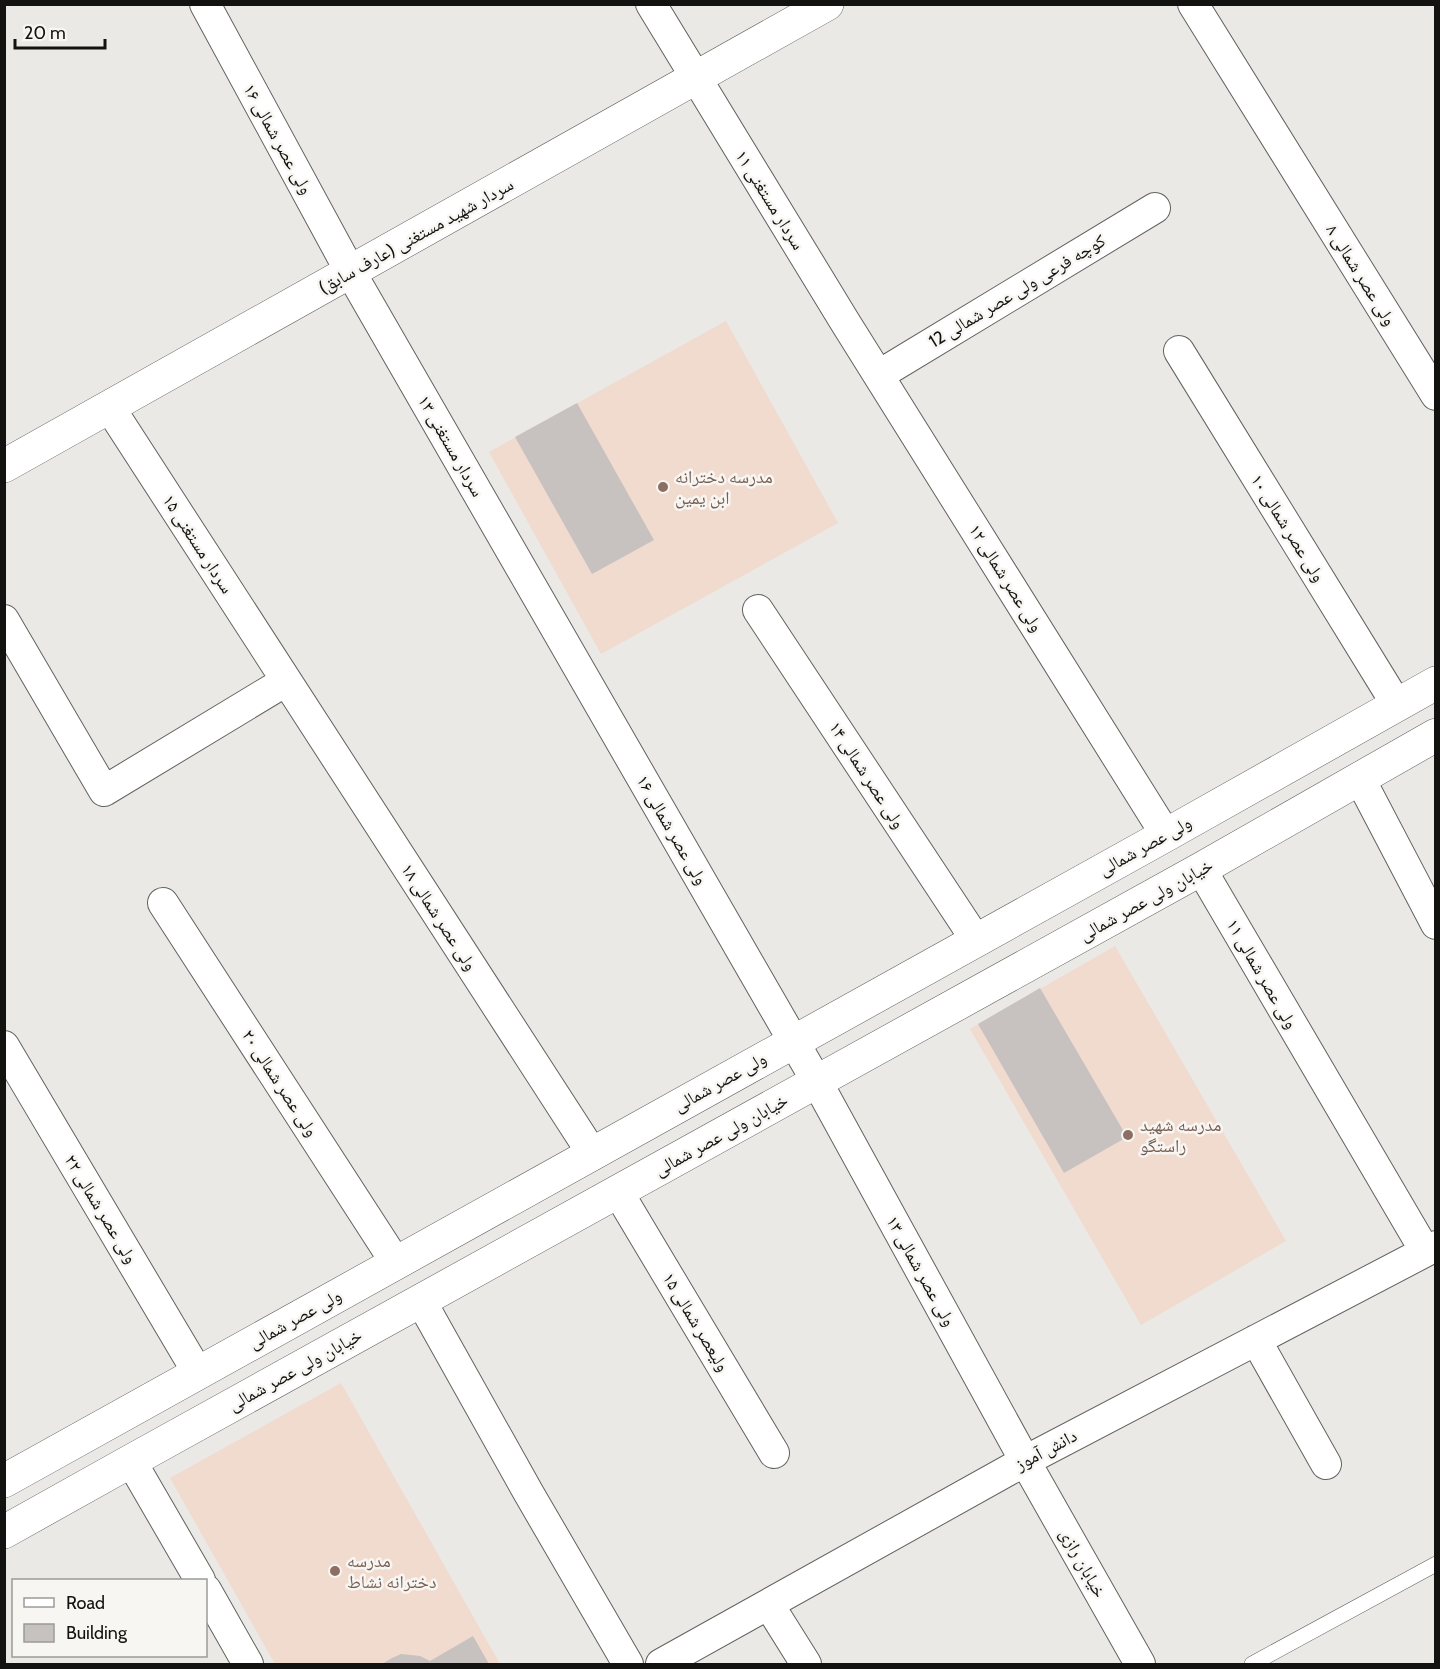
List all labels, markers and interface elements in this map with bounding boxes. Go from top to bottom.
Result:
scale bar [15,12,105,50]
text: 20 m [24,22,66,44]
street label: ولی عصر شمالی ۱۶ [238,80,318,198]
street label: سردار مستغنی ۱۱ [731,146,809,254]
street label: سردار شهید مستغنی (عارف سابق) [315,173,517,299]
street label: ولی عصر شمالی ۸ [1321,220,1401,330]
street label: کوچه فرعی ولی عصر شمالی 12 [925,229,1110,353]
street label: سردار مستغنی ۱۳ [413,391,489,501]
place label: مدرسه دخترانه ابن یمین [675,466,773,509]
street label: ولی عصر شمالی ۱۰ [1246,470,1330,586]
marker: مدرسه دخترانه ابن یمین [656,480,670,494]
street label: سردار مستغنی ۱۵ [158,490,238,598]
street label: ولی عصر شمالی ۱۲ [964,520,1048,636]
street label: ولی عصر شمالی ۱۴ [824,717,910,833]
street label: ولی عصر شمالی ۱۶ [632,771,712,889]
street label: ولی عصر شمالی [1095,811,1195,881]
street label: خیابان ولی عصر شمالی [1075,854,1217,946]
street label: ولی عصر شمالی ۱۸ [396,859,482,975]
street label: ولی عصر شمالی ۱۱ [1222,915,1302,1033]
street label: ولی عصر شمالی ۲۰ [237,1025,323,1141]
street label: ولی عصر شمالی [670,1047,770,1117]
street label: خیابان ولی عصر شمالی [650,1089,792,1181]
place label: مدرسه شهید راستگو [1140,1114,1221,1157]
marker: مدرسه شهید راستگو [1121,1128,1135,1142]
street label: ولی عصر شمالی ۲۲ [60,1150,142,1268]
street label: ولی عصر شمالی ۱۳ [881,1212,961,1330]
street label: ولیعصر شمالی ۱۵ [658,1268,734,1376]
street label: ولی عصر شمالی [245,1284,345,1354]
street label: خیابان ولی عصر شمالی [224,1324,366,1416]
street label: دانش آموز [1010,1425,1081,1476]
street label: خیابان رازی [1055,1524,1111,1602]
place label: مدرسه دخترانه نشاط [347,1550,436,1593]
marker: مدرسه دخترانه نشاط [328,1564,342,1578]
legend [12,1579,207,1657]
text: Road [66,1592,105,1614]
text: Building [66,1622,128,1644]

